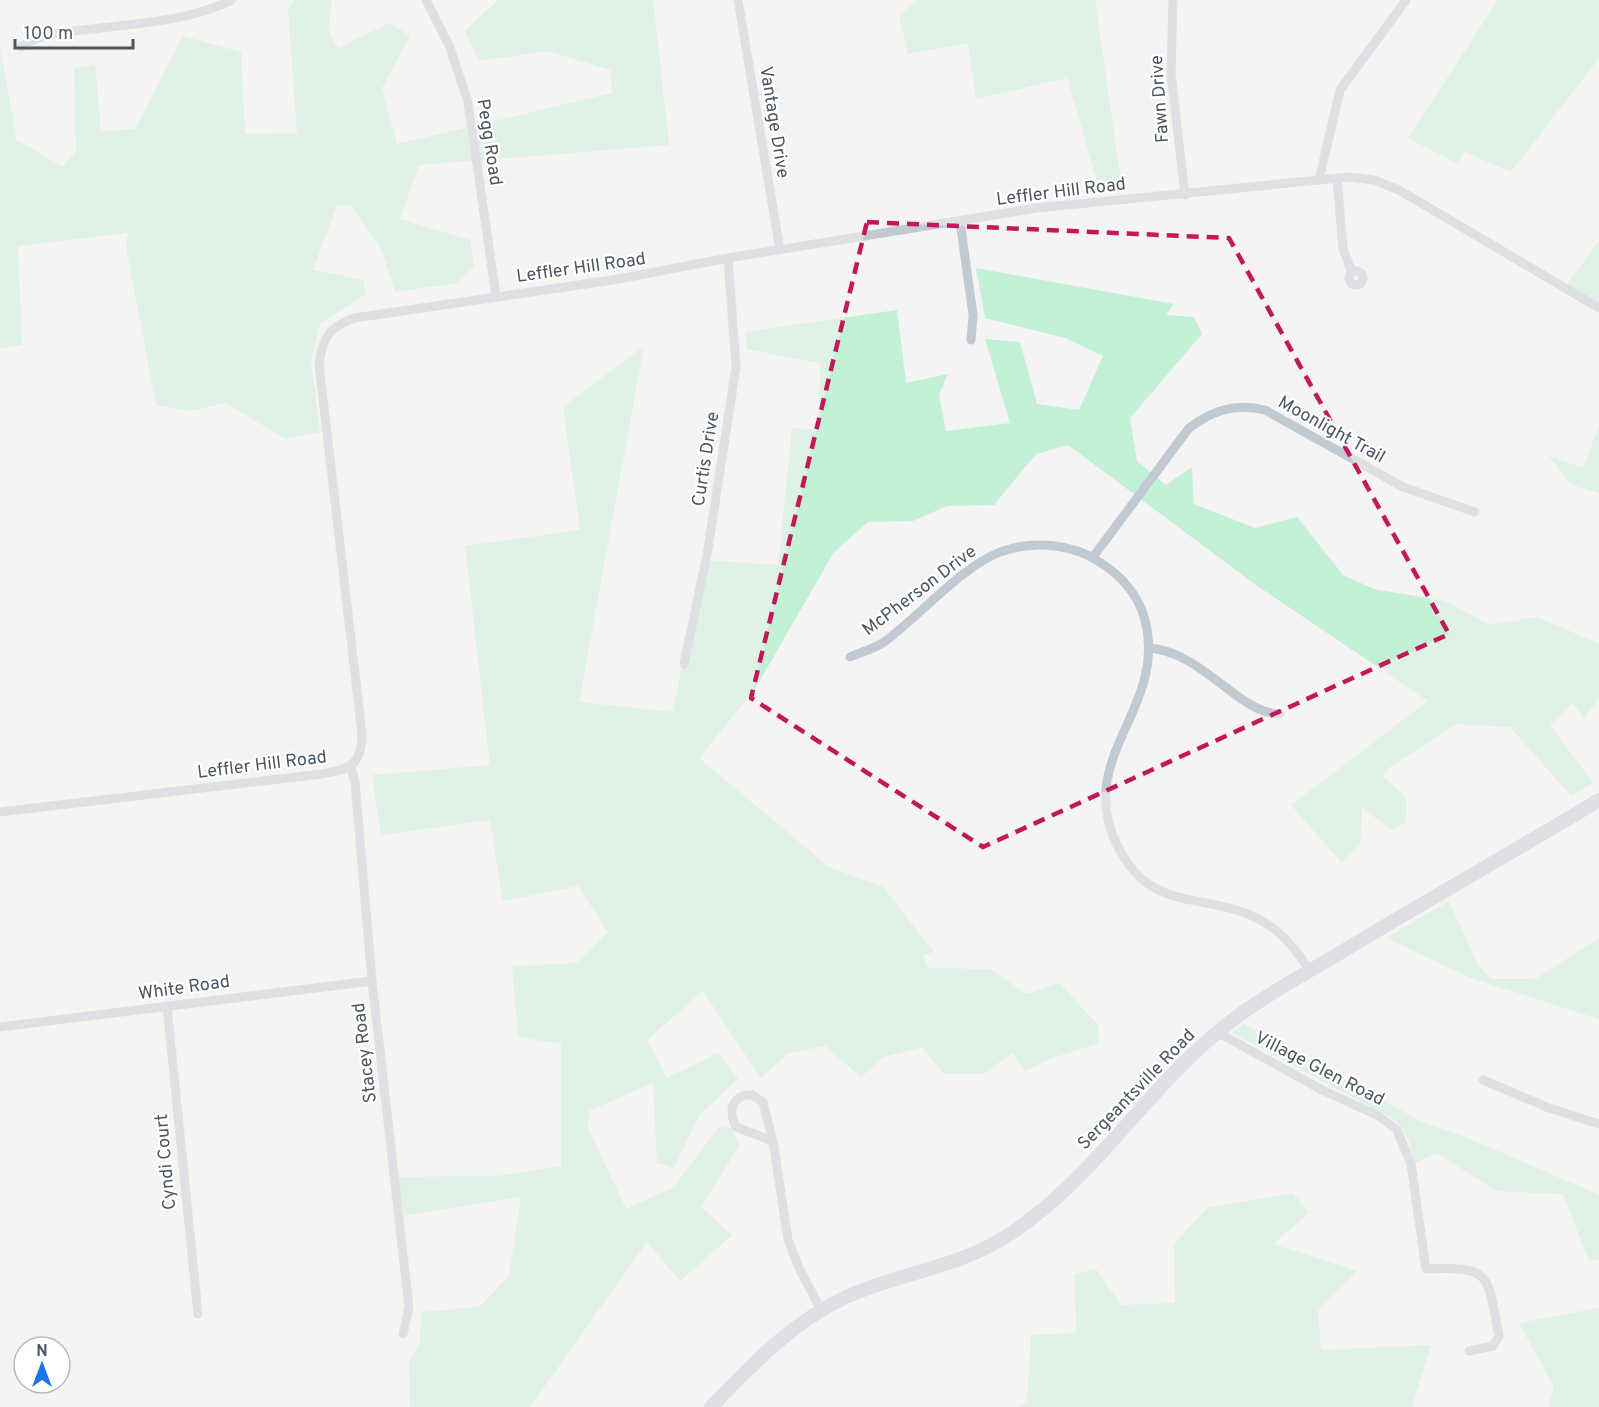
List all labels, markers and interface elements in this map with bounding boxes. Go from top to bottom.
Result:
scale bar [15,12,134,50]
text: 100 m [24,23,73,46]
street label: Fawn Drive [1146,54,1175,144]
street label: Vantage Drive [753,65,794,180]
street label: Pegg Road [470,97,507,187]
street label: Leffler Hill Road [995,173,1127,212]
street label: Leffler Hill Road [515,248,647,289]
street label: Moonlight Trail [1274,391,1389,469]
street label: Curtis Drive [688,410,725,508]
street label: McPherson Drive [858,541,982,642]
street label: Leffler Hill Road [196,746,328,785]
street label: White Road [137,971,231,1006]
street label: Stacey Road [348,1001,383,1104]
street label: Sergeantsville Road [1073,1025,1201,1155]
street label: Village Glen Road [1251,1027,1388,1112]
street label: Cyndi Court [151,1113,182,1211]
north arrow [12,1335,72,1395]
text: N [36,1342,48,1362]

